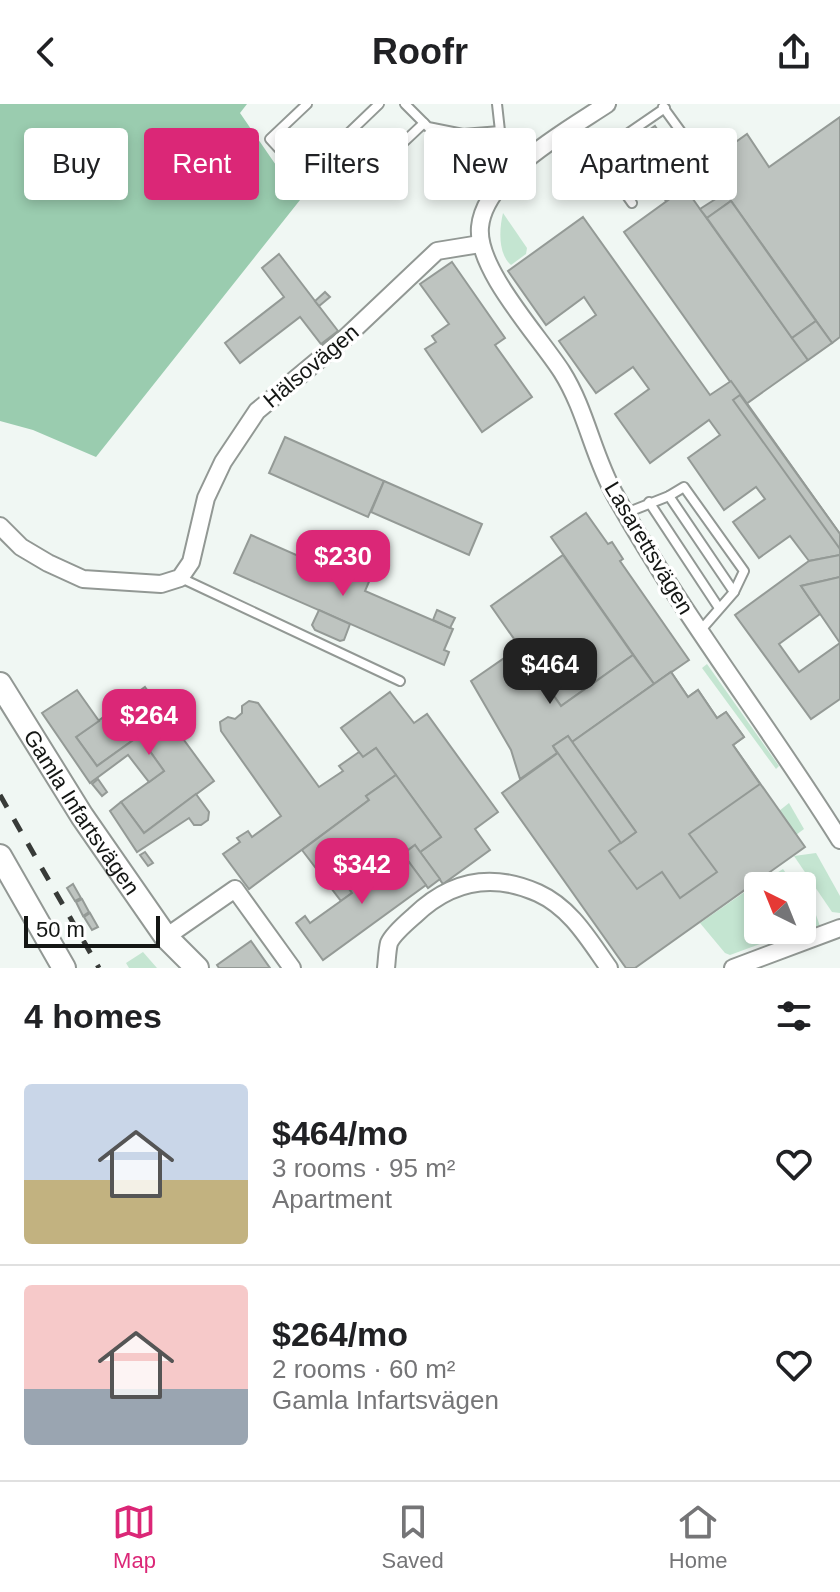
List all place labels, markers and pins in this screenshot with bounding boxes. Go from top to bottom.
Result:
pin: $230 [296,530,390,598]
pin: $464 [503,638,597,706]
pin: $264 [102,689,196,757]
pin: $342 [315,838,409,906]

